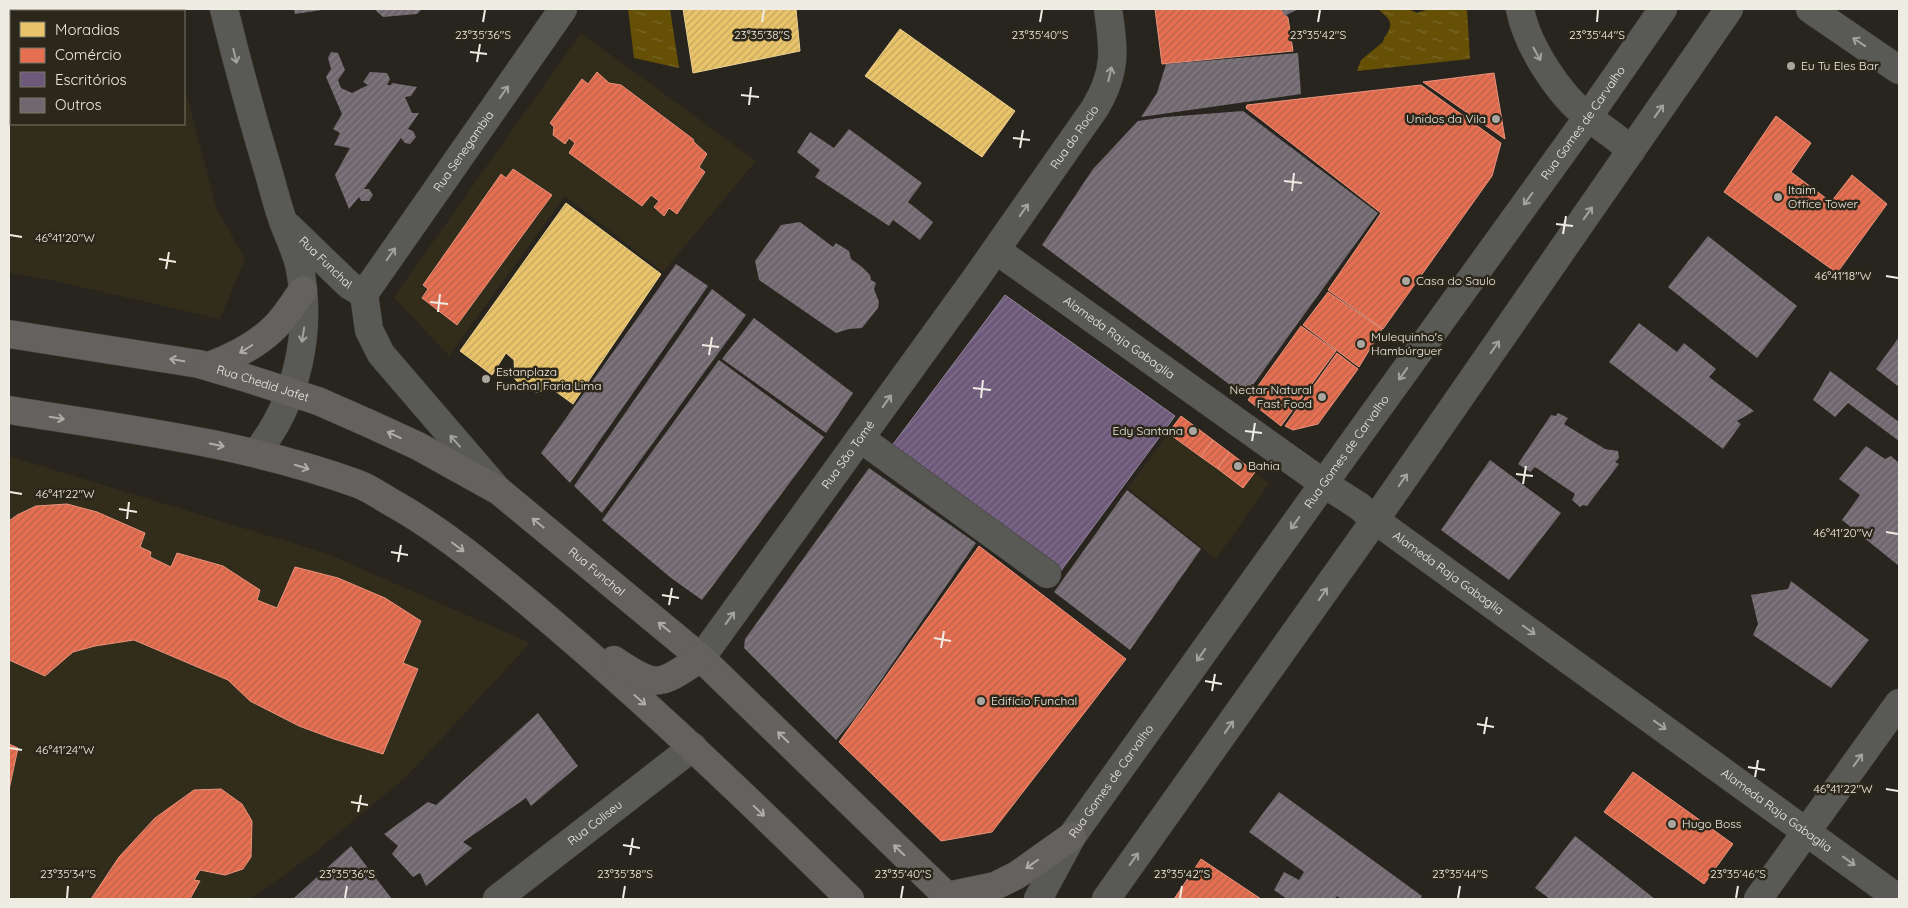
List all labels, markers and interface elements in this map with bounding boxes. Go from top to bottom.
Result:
legend [10,10,185,125]
text: Moradias [55,20,120,39]
text: 23°35'36"S [455,27,511,42]
text: 23°35'38"S [734,27,790,42]
text: 23°35'40"S [1012,27,1069,42]
text: 23°35'42"S [1290,27,1346,42]
text: 23°35'44"S [1569,27,1625,42]
one-way arrow [1852,37,1866,47]
text: Comércio [55,45,122,64]
one-way arrow [1533,46,1543,61]
one-way arrow [231,48,240,64]
place label: Eu Tu Eles Bar [1801,58,1879,73]
marker: Eu Tu Eles Bar [1785,60,1797,72]
street label: Rua Gomes de Carvalho [1537,63,1628,182]
one-way arrow [1106,66,1115,82]
text: Escritórios [55,70,127,89]
one-way arrow [499,85,509,99]
text: Outros [55,95,102,114]
street label: Rua do Rocio [1047,102,1102,172]
one-way arrow [1654,104,1664,118]
street label: Rua Senegambia [430,108,497,194]
place label: Unidos da Vila [1406,111,1486,126]
marker: Unidos da Vila [1490,113,1502,125]
place label: Itaim Office Tower [1788,182,1859,211]
marker: Itaim Office Tower [1772,191,1784,203]
one-way arrow [1523,192,1534,205]
one-way arrow [1019,203,1029,217]
one-way arrow [1583,206,1593,220]
text: 46°41'20"W [35,230,95,245]
street label: Rua Funchal [296,233,355,292]
one-way arrow [386,247,396,261]
text: 46°41'18"W [1815,268,1872,283]
place label: Casa do Saulo [1416,273,1496,288]
marker: Casa do Saulo [1400,275,1412,287]
street label: Alameda Raja Gabaglia [1061,293,1178,382]
one-way arrow [297,327,307,343]
place label: Mulequinho's Hambúrguer [1371,329,1443,358]
marker: Mulequinho's Hambúrguer [1355,338,1367,350]
one-way arrow [1491,340,1501,354]
one-way arrow [239,344,253,354]
one-way arrow [169,355,185,365]
street label: Rua Chedid Jafet [215,362,311,405]
place label: Estanplaza Funchal Faria Lima [496,364,601,393]
one-way arrow [1397,367,1408,380]
marker: Estanplaza Funchal Faria Lima [480,373,492,385]
place label: Nectar Natural Fast Food [1230,382,1312,411]
marker: Nectar Natural Fast Food [1316,391,1328,403]
street label: Rua Gomes de Carvalho [1301,392,1392,511]
one-way arrow [881,395,892,409]
one-way arrow [49,413,65,423]
street label: Rua São Tomé [818,417,878,491]
place label: Edy Santana [1112,423,1183,438]
marker: Edy Santana [1187,425,1199,437]
one-way arrow [387,430,402,439]
one-way arrow [450,434,461,447]
one-way arrow [209,441,225,450]
place label: Bahia [1248,458,1280,473]
marker: Bahia [1232,460,1244,472]
one-way arrow [294,463,310,473]
one-way arrow [1398,473,1408,487]
text: 46°41'22"W [35,486,95,501]
one-way arrow [1290,516,1300,530]
one-way arrow [532,518,545,529]
text: 46°41'20"W [1813,525,1873,540]
street label: Alameda Raja Gabaglia [1390,528,1507,618]
one-way arrow [451,542,465,552]
street label: Rua Funchal [566,544,628,599]
one-way arrow [1317,588,1328,602]
one-way arrow [725,611,735,625]
one-way arrow [657,621,670,632]
one-way arrow [1521,625,1535,635]
one-way arrow [1196,648,1206,662]
place label: Edifício Funchal [991,693,1077,708]
one-way arrow [634,694,647,706]
marker: Edifício Funchal [975,695,987,707]
one-way arrow [1224,720,1234,734]
one-way arrow [1653,720,1667,730]
street label: Rua Gomes de Carvalho [1065,721,1156,840]
one-way arrow [777,731,789,743]
text: 46°41'24"W [36,742,95,757]
one-way arrow [1853,753,1863,767]
street label: Alameda Raja Gabaglia [1718,765,1835,855]
text: 46°41'22"W [1813,781,1873,796]
street label: Rua Coliseu [564,797,625,848]
one-way arrow [753,805,766,817]
place label: Hugo Boss [1682,816,1742,831]
marker: Hugo Boss [1666,818,1678,830]
one-way arrow [893,844,906,856]
one-way arrow [1129,852,1139,866]
one-way arrow [1842,856,1855,867]
one-way arrow [1025,859,1039,869]
text: 23°35'34"S [40,866,96,881]
text: 23°35'36"S [319,866,375,881]
text: 23°35'38"S [597,866,653,881]
text: 23°35'40"S [875,866,932,881]
text: 23°35'42"S [1154,866,1210,881]
text: 23°35'44"S [1432,866,1488,881]
text: 23°35'46"S [1710,866,1766,881]

